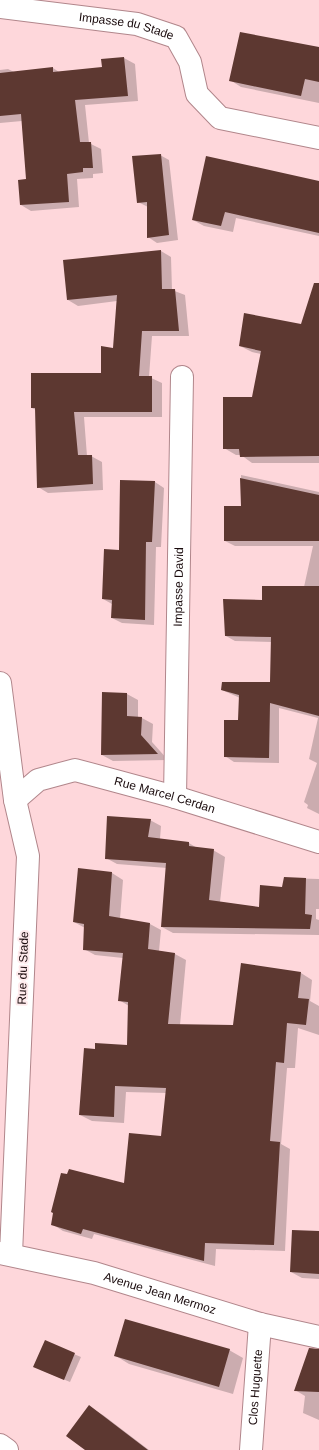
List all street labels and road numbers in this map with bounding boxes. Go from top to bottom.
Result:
street label: Impasse du Stade [78,10,176,43]
street label: Impasse David [171,547,186,627]
street label: Rue Marcel Cerdan [113,774,217,816]
street label: Rue du Stade [15,931,31,1005]
street label: Avenue Jean Mermoz [102,1269,218,1317]
street label: Clos Huguette [246,1348,265,1426]

